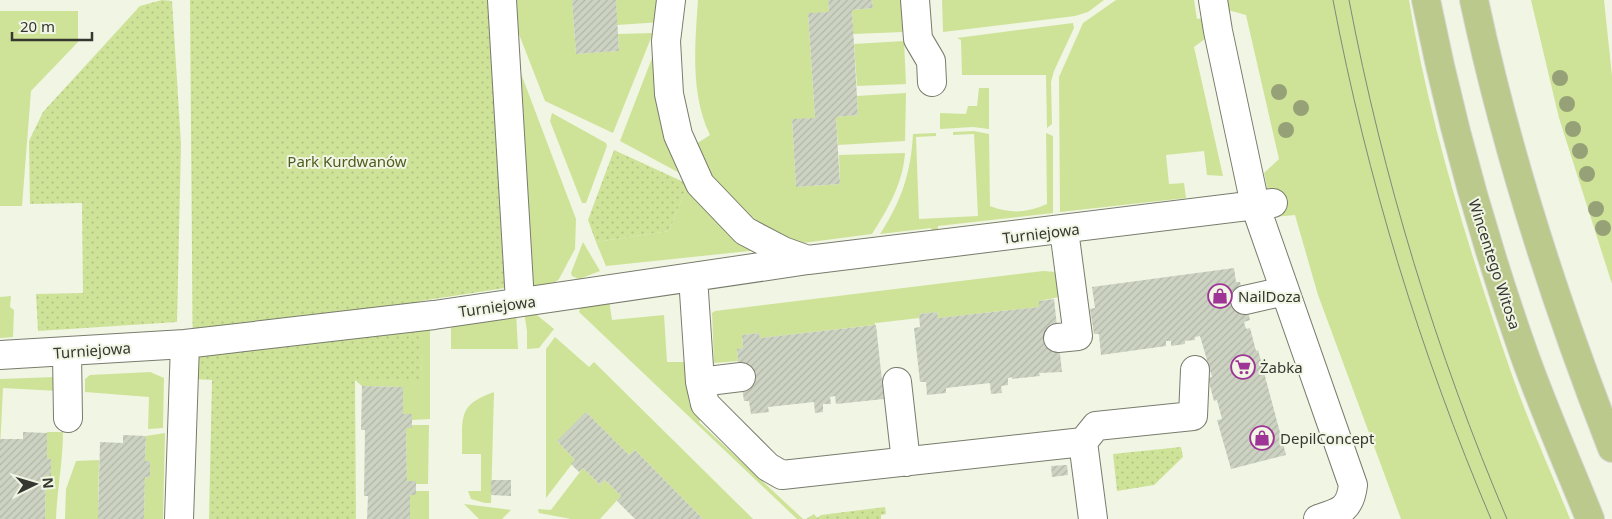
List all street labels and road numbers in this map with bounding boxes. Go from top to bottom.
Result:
street label: Wincentego Witosa [1464,196,1526,332]
street label: Turniejowa [1001,218,1081,248]
street label: Turniejowa [457,291,537,321]
street label: Turniejowa [53,337,131,363]

